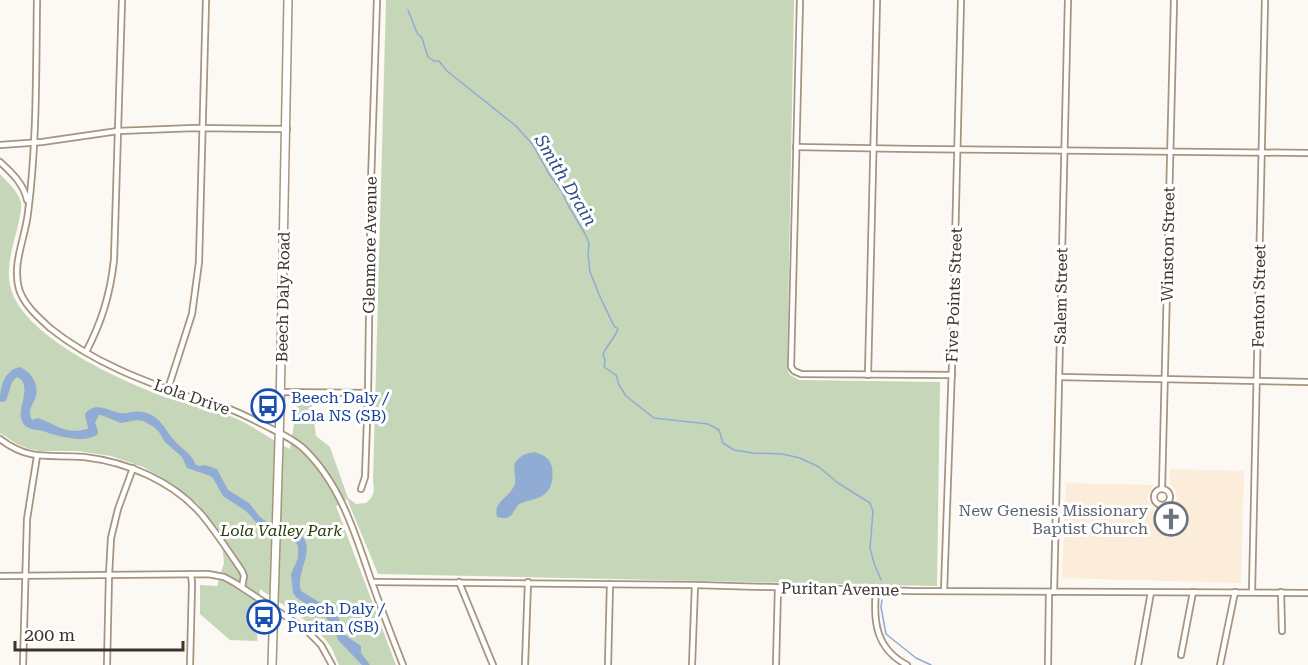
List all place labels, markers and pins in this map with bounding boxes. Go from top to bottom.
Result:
bus stop icon: Beech Daly / Lola NS (SB) [250,388,286,424]
place label: Beech Daly / Lola NS (SB) [291,388,390,425]
place label: New Genesis Missionary Baptist Church [959,501,1149,538]
church icon: New Genesis Missionary Baptist Church [1153,501,1189,537]
bus stop icon: Beech Daly / Puritan (SB) [246,599,282,635]
place label: Beech Daly / Puritan (SB) [287,599,386,636]

